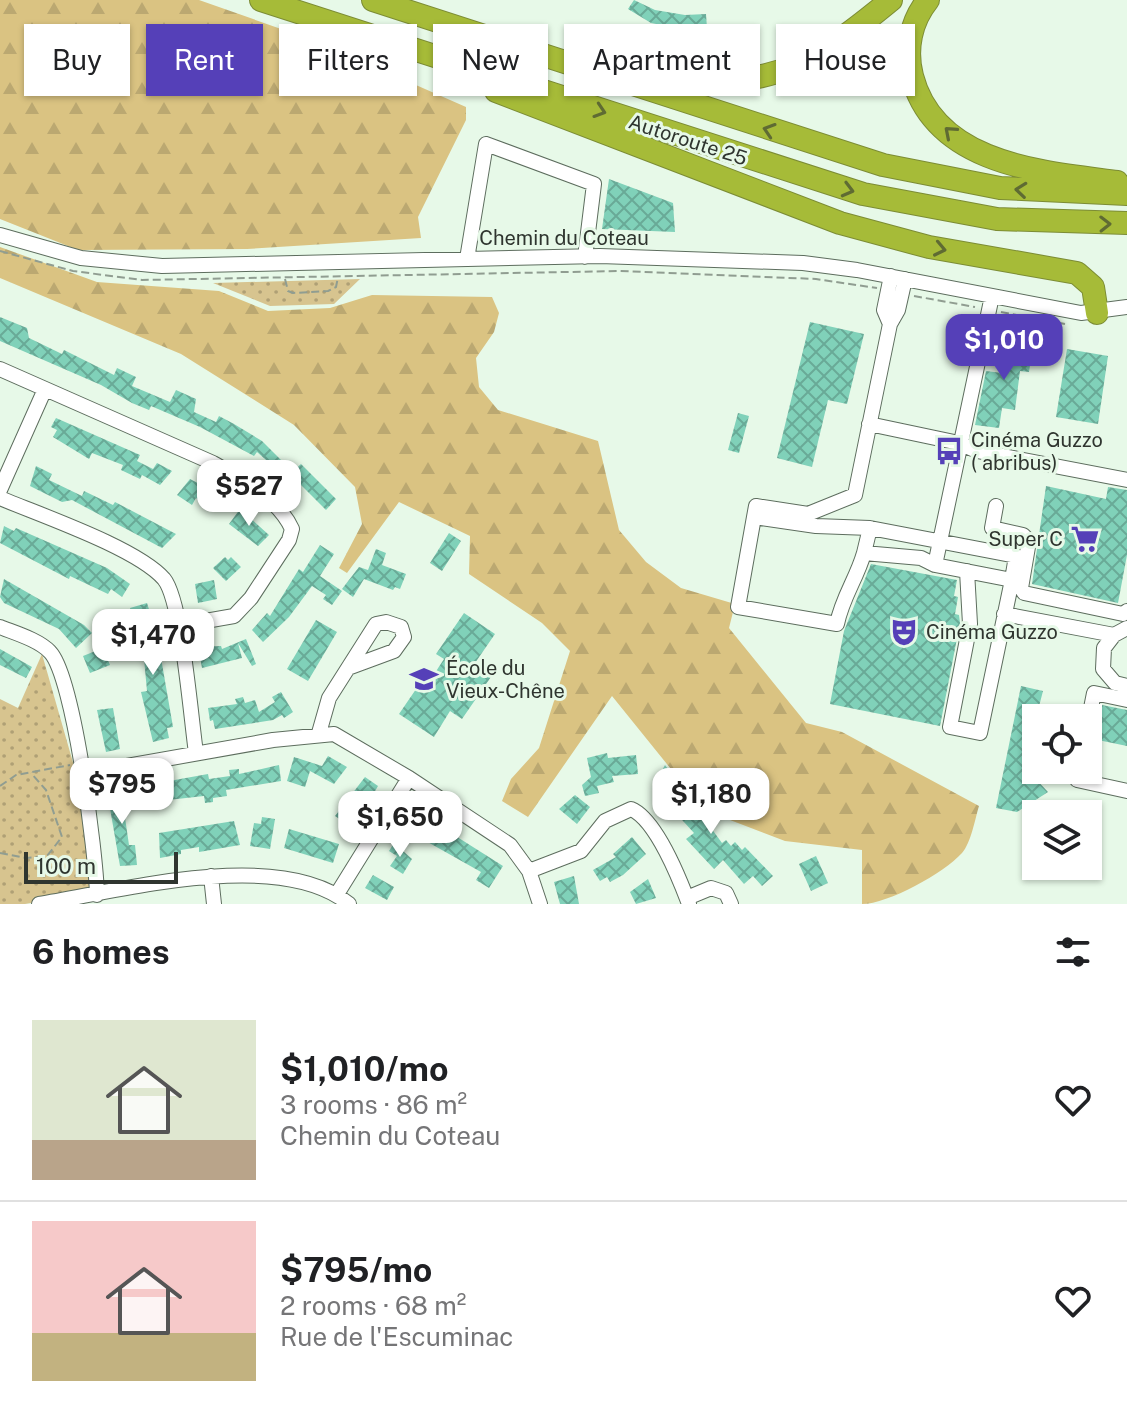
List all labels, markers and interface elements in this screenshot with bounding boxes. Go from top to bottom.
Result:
chip: Buy [24,24,130,96]
chip: Rent [146,24,263,96]
chip: Filters [279,24,417,96]
chip: New [433,24,548,96]
chip: Apartment [564,24,760,96]
chip: House [776,24,915,96]
one-way arrow [592,102,606,118]
street label: Autoroute 25 [626,110,750,170]
one-way arrow [762,123,776,139]
one-way arrow [945,127,960,142]
one-way arrow [840,181,854,197]
one-way arrow [1014,182,1027,199]
one-way arrow [1099,215,1112,232]
street label: Chemin du Coteau [479,226,649,250]
one-way arrow [934,240,947,257]
pin: $1,010 [939,314,1069,382]
text: $1,010 [964,324,1044,355]
place label: Cinéma Guzzo ( abribus) [971,428,1103,475]
bus stop icon: Cinéma Guzzo ( abribus) [934,436,964,466]
pin: $527 [202,460,296,528]
text: $527 [215,470,283,501]
supermarket icon: Super C [1070,524,1100,554]
place label: Super C [988,527,1063,551]
pin: $1,470 [88,609,218,677]
theatre icon: Cinéma Guzzo [889,617,919,647]
text: $1,470 [110,619,196,650]
place label: Cinéma Guzzo [926,620,1058,644]
place label: École du Vieux-Chêne [446,655,565,703]
school or university icon: École du Vieux-Chêne [409,664,439,694]
map controls [1022,704,1102,880]
button: locate [1022,704,1102,784]
pin: $795 [75,758,169,826]
text: $795 [88,768,156,799]
pin: $1,180 [646,768,776,836]
text: $1,180 [670,778,752,809]
pin: $1,650 [335,791,465,859]
button: layers [1022,800,1102,880]
text: $1,650 [356,801,444,832]
scale bar [24,848,178,884]
text: 100 m [36,853,96,879]
icon: filters [1051,930,1095,974]
text: 6 homes [32,932,170,972]
text: $1,010/mo [280,1049,448,1089]
icon: home [96,1052,192,1148]
icon: heart [1051,1078,1095,1122]
text: 3 rooms · 86 m² [280,1089,467,1120]
text: Chemin du Coteau [280,1120,500,1151]
text: $795/mo [280,1250,432,1290]
icon: home [96,1253,192,1349]
icon: heart [1051,1279,1095,1323]
text: 2 rooms · 68 m² [280,1290,466,1321]
text: Rue de l'Escuminac [280,1321,514,1352]

